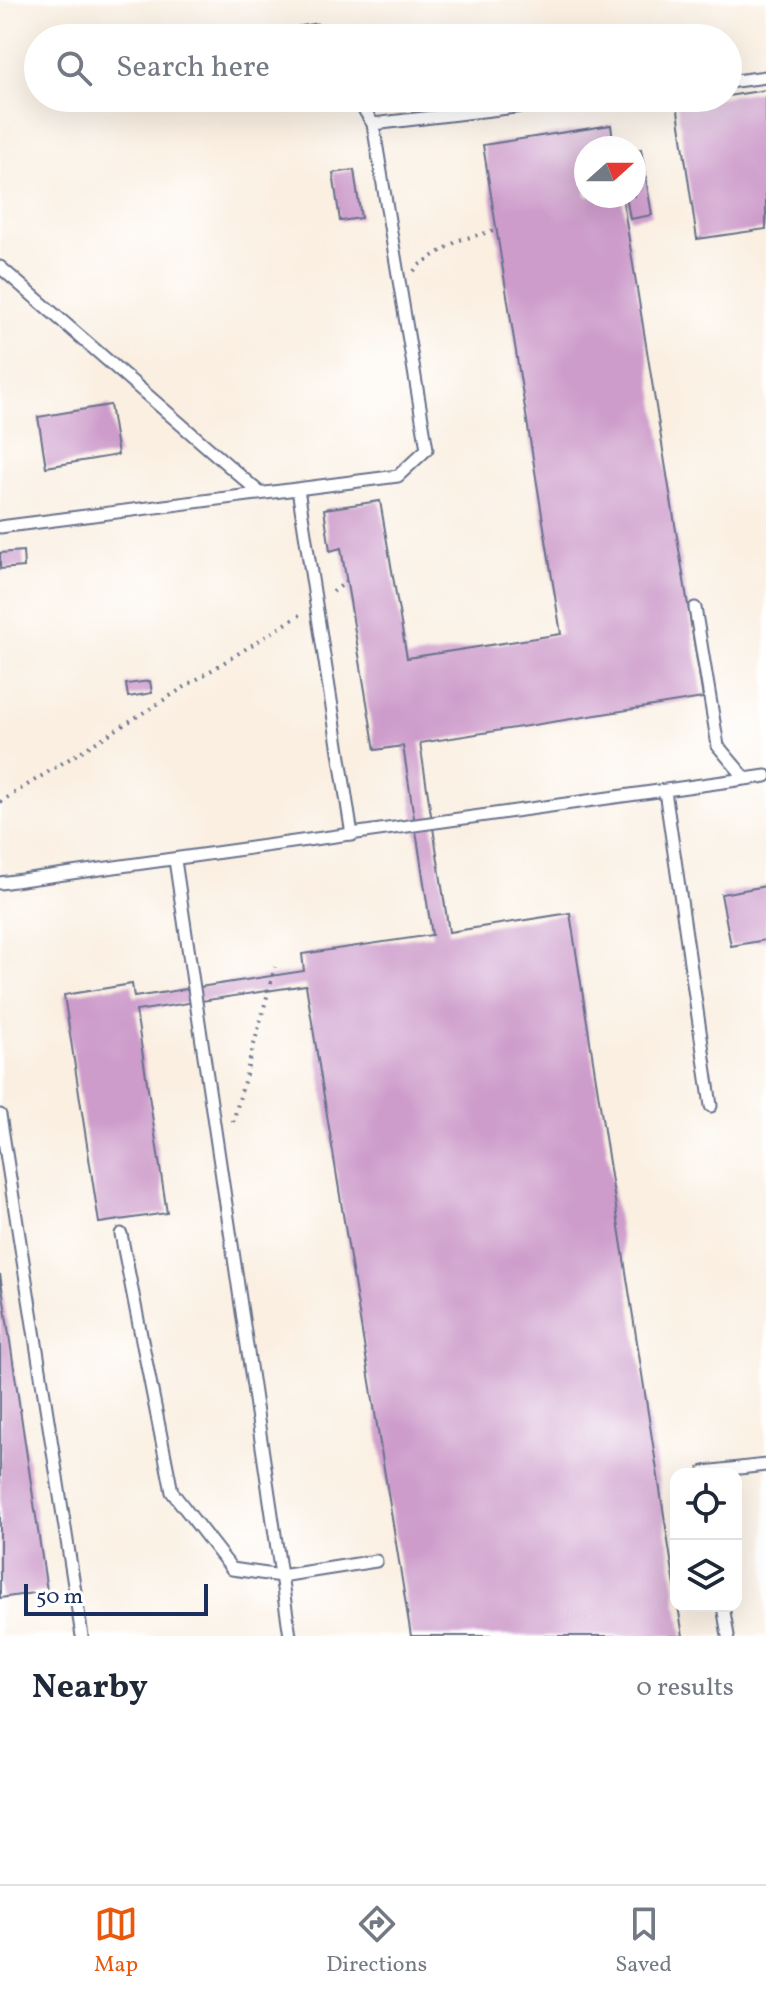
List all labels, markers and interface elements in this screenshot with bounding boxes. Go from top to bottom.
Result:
search box [24,24,742,112]
icon: search [52,46,96,90]
text: Search here [116,47,270,89]
north arrow [574,136,646,208]
map controls [670,1468,742,1612]
button: locate [670,1468,742,1540]
button: layers [670,1540,742,1612]
scale bar [24,1580,208,1616]
text: 50 m [36,1582,83,1613]
text: Nearby [32,1665,148,1712]
text: 0 results [636,1670,734,1706]
tab: Map [94,1902,138,1981]
tab: Directions [326,1902,427,1981]
tab: Saved [615,1902,672,1981]

